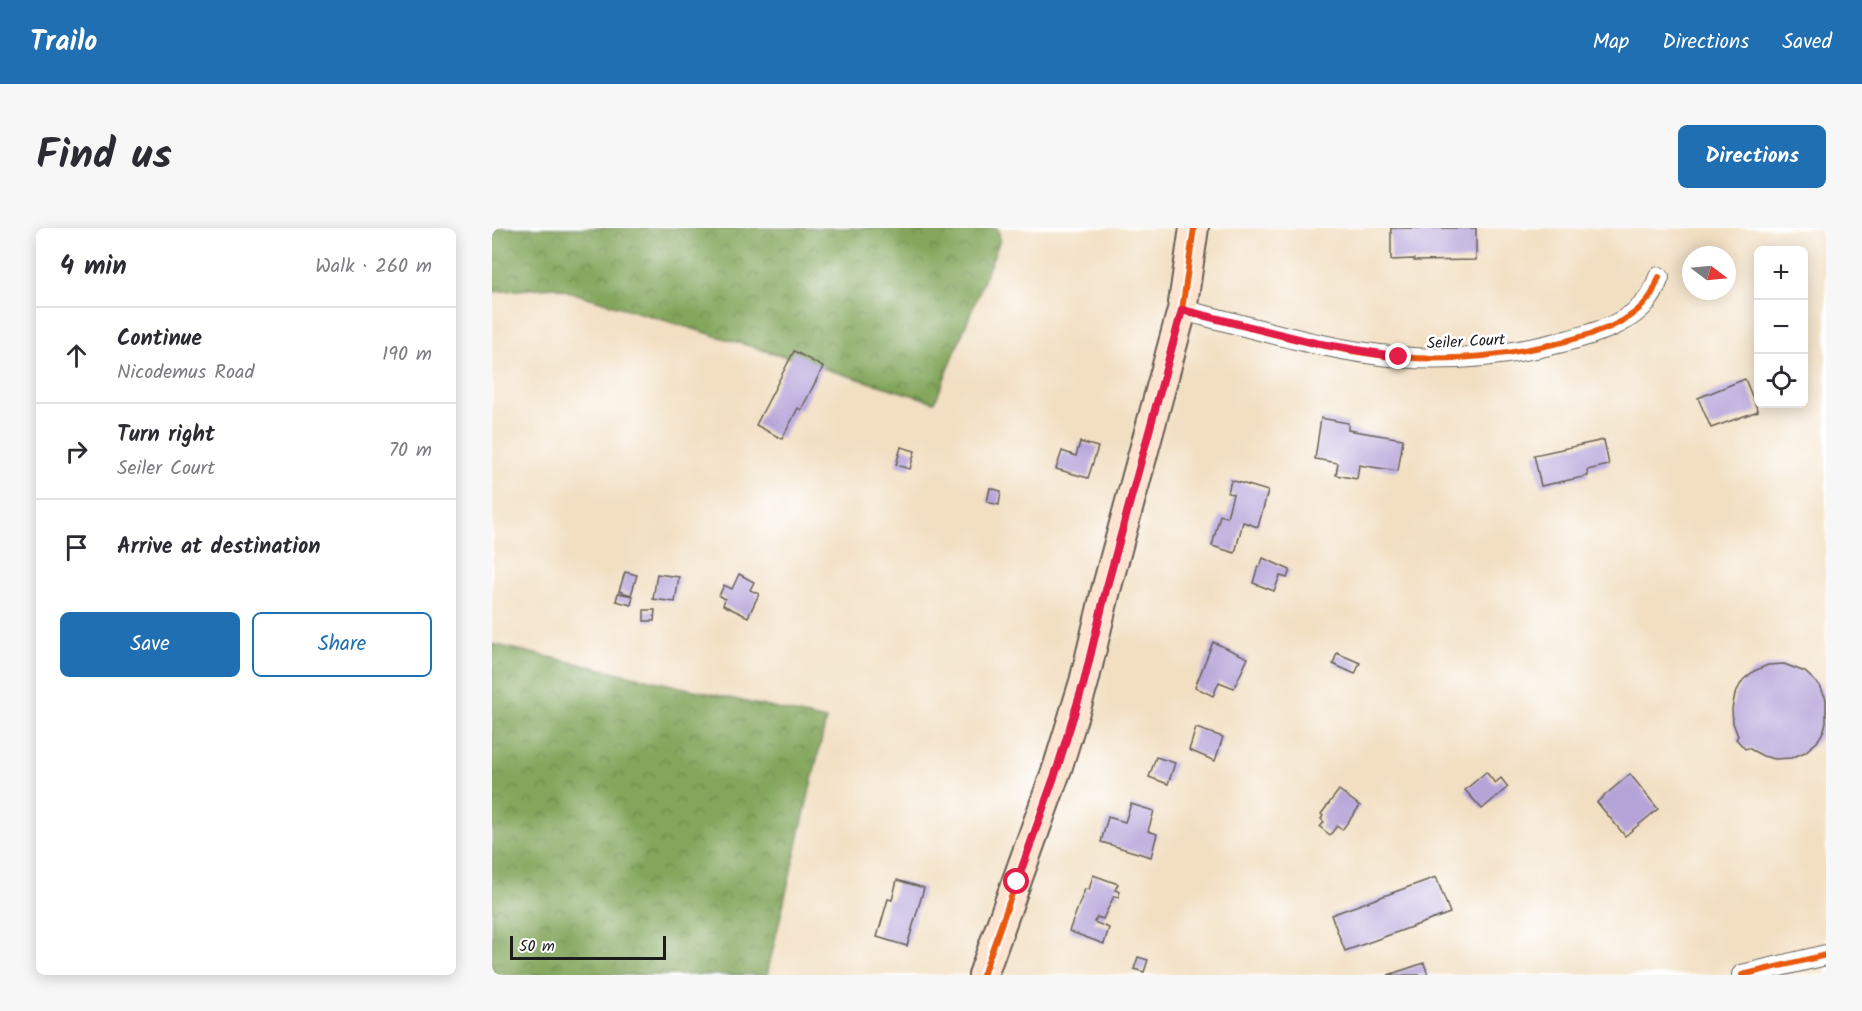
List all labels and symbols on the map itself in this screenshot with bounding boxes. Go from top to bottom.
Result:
north arrow [1682,246,1736,300]
street label: Seiler Court [1426,327,1507,357]
route end [1385,343,1411,369]
route start [1003,868,1029,894]
scale bar [510,933,666,960]

